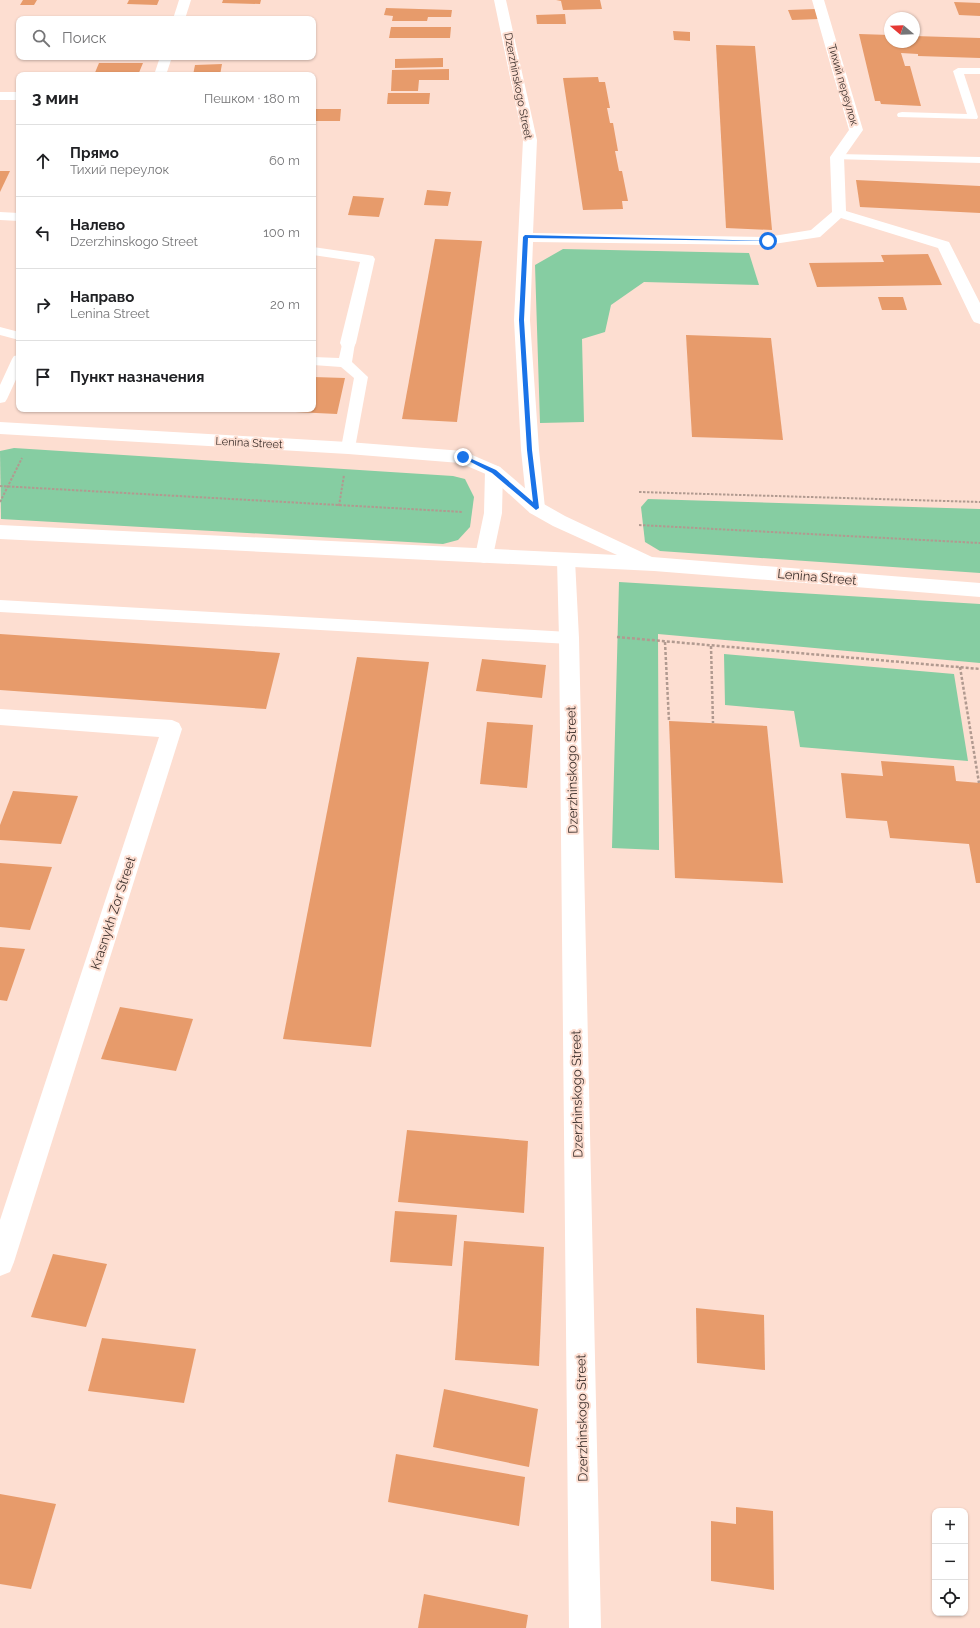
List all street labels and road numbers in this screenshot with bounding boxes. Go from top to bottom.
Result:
street label: Dzerzhinskogo Street [501,32,535,141]
street label: Тихий переулок [825,43,861,127]
street label: Lenina Street [215,435,283,451]
street label: Lenina Street [777,566,858,588]
street label: Dzerzhinskogo Street [563,705,581,834]
street label: Krasnykh Zor Street [88,854,139,971]
street label: Dzerzhinskogo Street [568,1029,586,1158]
street label: Dzerzhinskogo Street [573,1353,591,1482]

